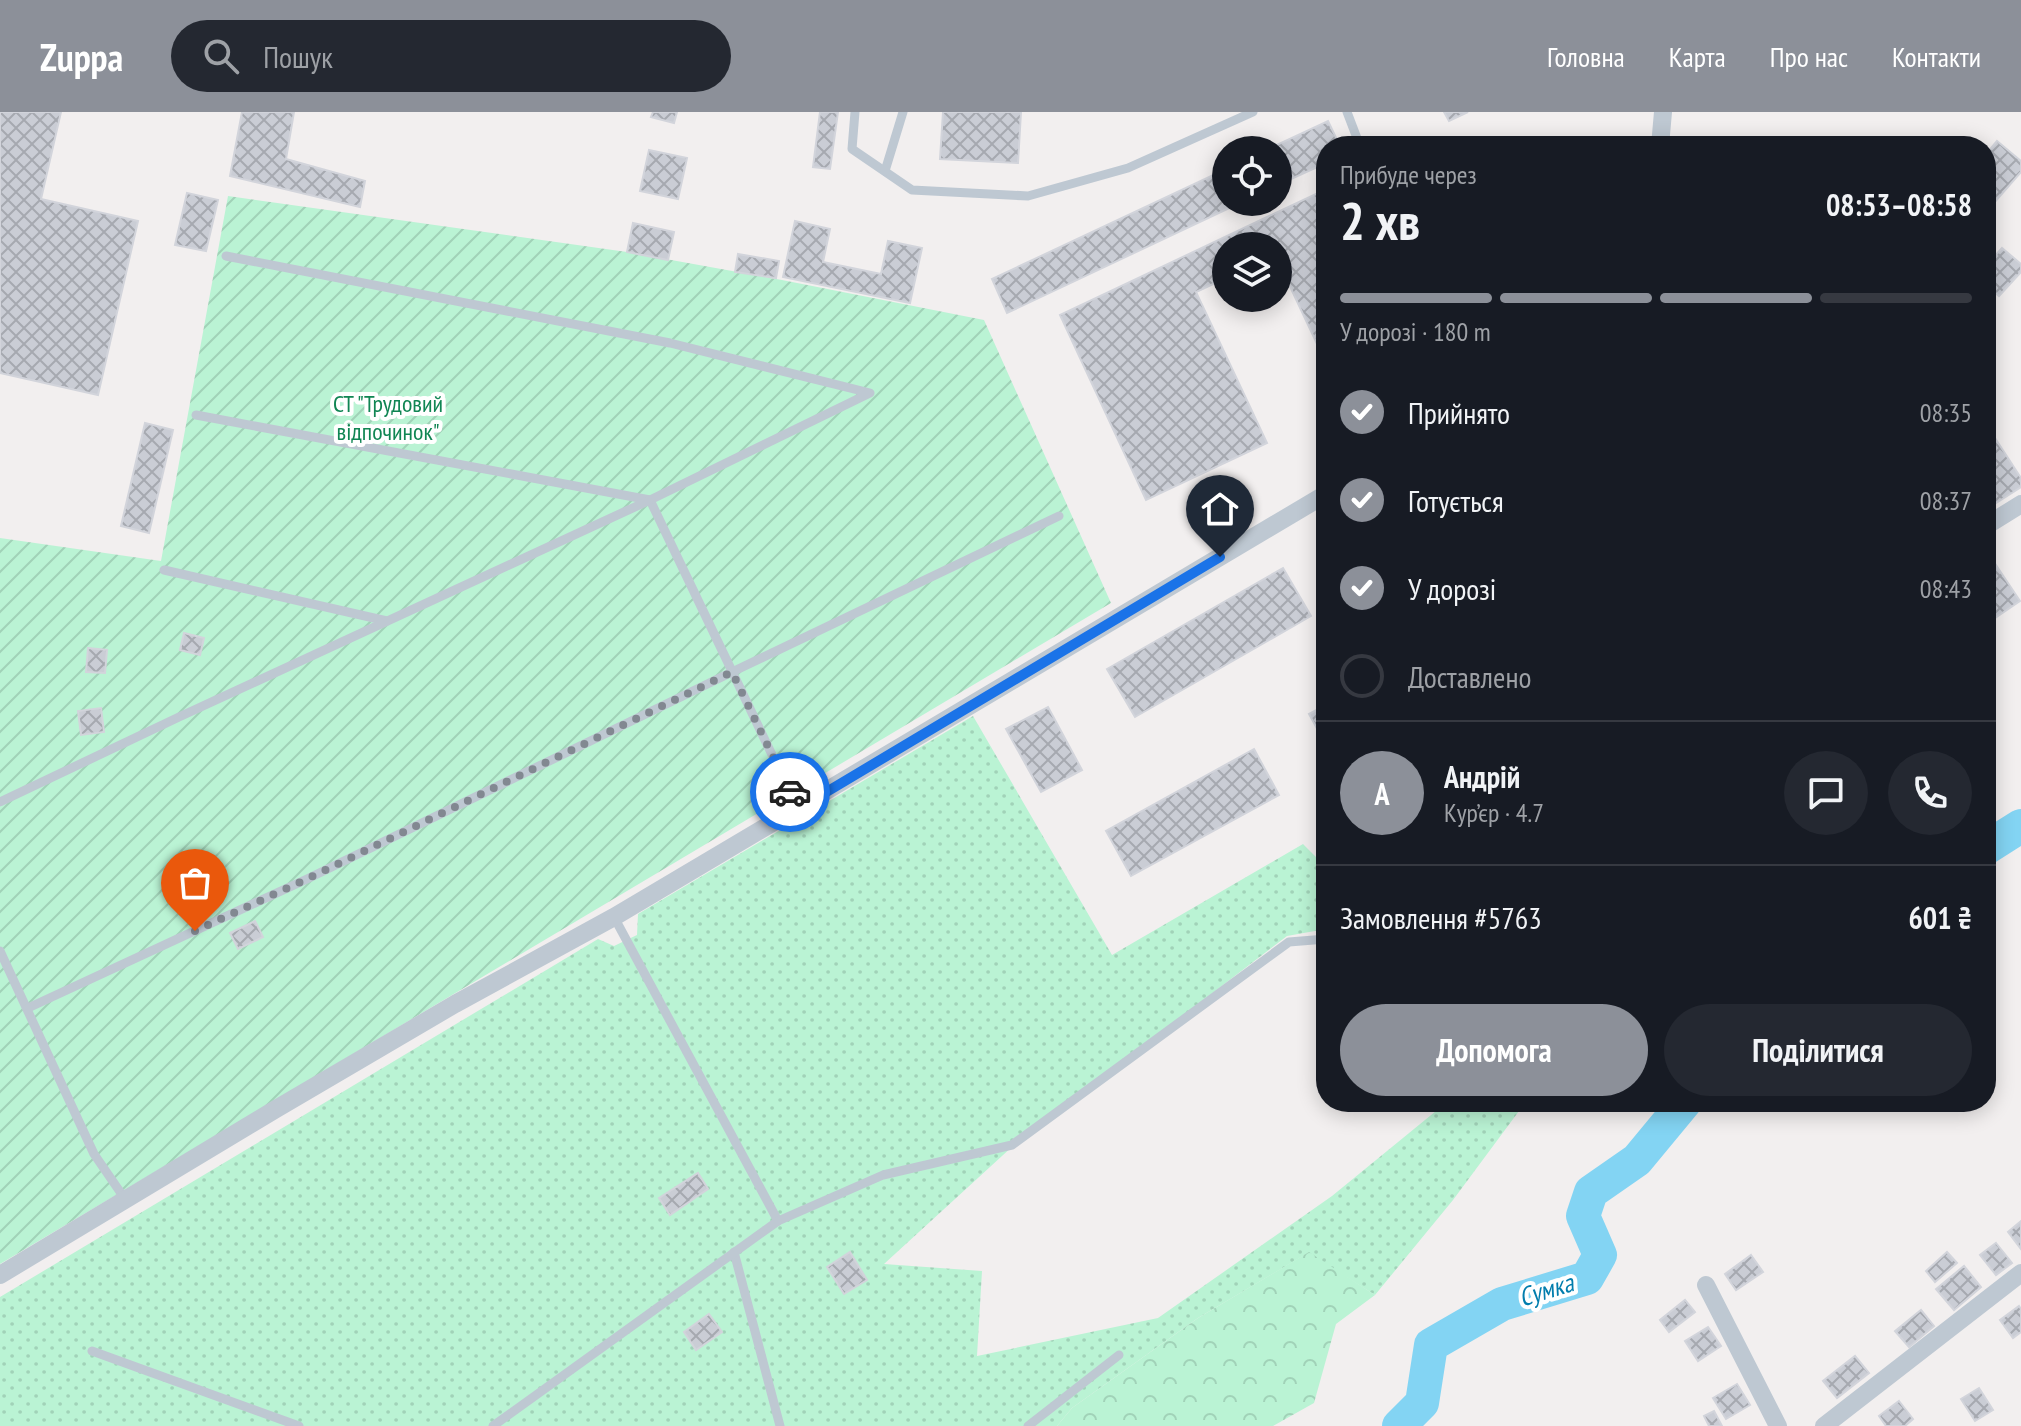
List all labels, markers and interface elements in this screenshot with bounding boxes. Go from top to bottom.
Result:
search box [171,20,731,92]
text: Zuppa [40,32,123,81]
icon: search [199,34,243,78]
text: Пошук [263,37,333,76]
text: Головна [1547,38,1625,75]
text: Карта [1669,38,1726,75]
text: Про нас [1770,38,1848,75]
text: Контакти [1892,38,1981,75]
map controls [1212,136,1292,312]
button: locate [1212,136,1292,216]
text: Прибуде через [1340,158,1477,191]
text: 08:53–08:58 [1826,185,1972,224]
text: 2 хв [1340,187,1420,254]
button: layers [1212,232,1292,312]
text: У дорозі · 180 m [1340,315,1491,348]
park label: СТ "Трудовий відпочинок" [333,388,443,447]
icon: check [1340,390,1384,434]
text: Прийнято [1408,393,1510,432]
text: 08:35 [1920,396,1972,429]
pin [1186,475,1254,557]
icon: check [1340,478,1384,522]
text: Готується [1408,481,1504,520]
text: 08:37 [1920,484,1972,517]
icon: home [1198,487,1242,531]
icon: check [1340,566,1384,610]
text: У дорозі [1408,569,1496,608]
text: 08:43 [1920,572,1972,605]
text: Доставлено [1408,657,1531,696]
button: chat [1784,751,1868,835]
button: phone [1888,751,1972,835]
courier [750,752,830,832]
text: Андрій [1444,757,1520,796]
icon: car [768,770,812,814]
text: А [1374,774,1390,813]
text: Кур’єр · 4.7 [1444,796,1544,829]
pin [161,849,229,931]
icon: bag [173,861,217,905]
text: Замовлення #5763 [1340,898,1542,937]
text: 601 ₴ [1908,898,1972,937]
button: Допомога [1340,1004,1648,1096]
button: Поділитися [1664,1004,1972,1096]
water label: Сумка [1514,1265,1579,1313]

